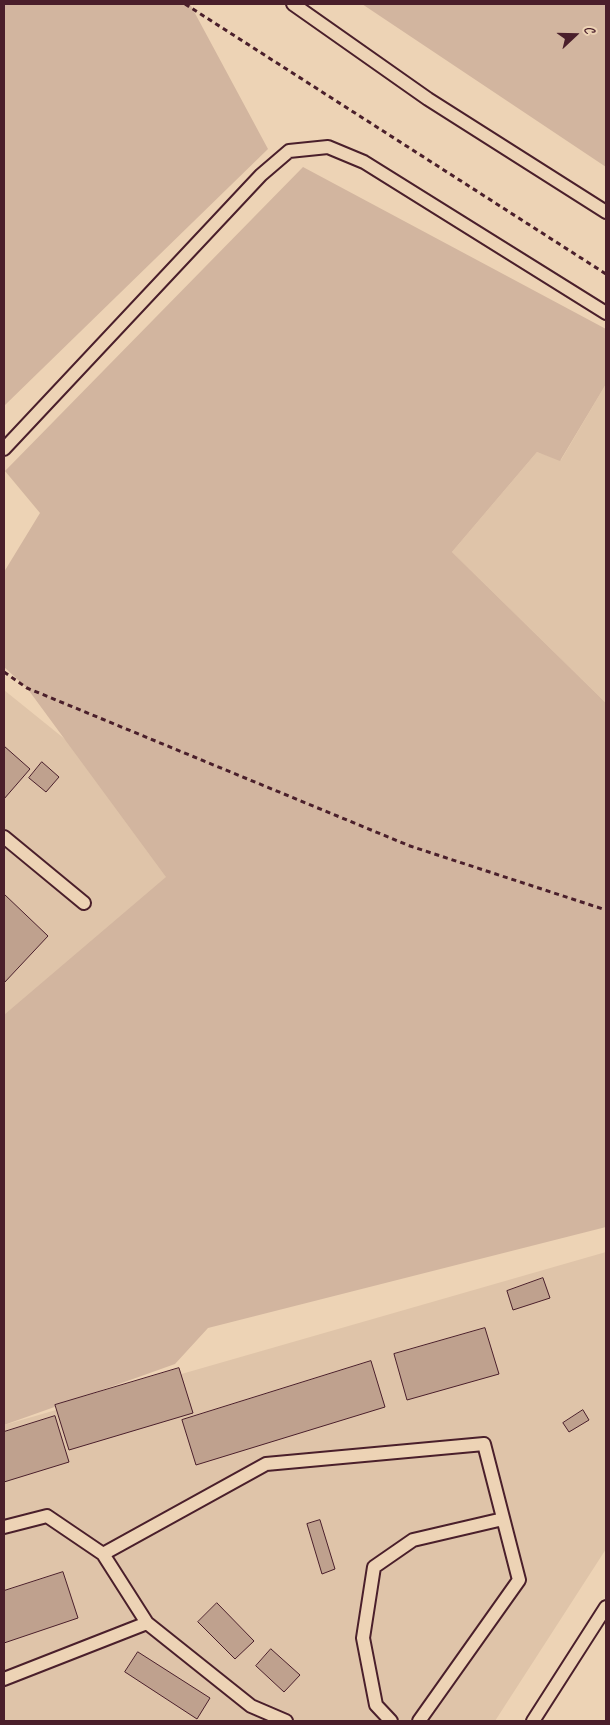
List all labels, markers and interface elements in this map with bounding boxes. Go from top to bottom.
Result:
north arrow [550,10,600,60]
text: С [580,23,599,36]

